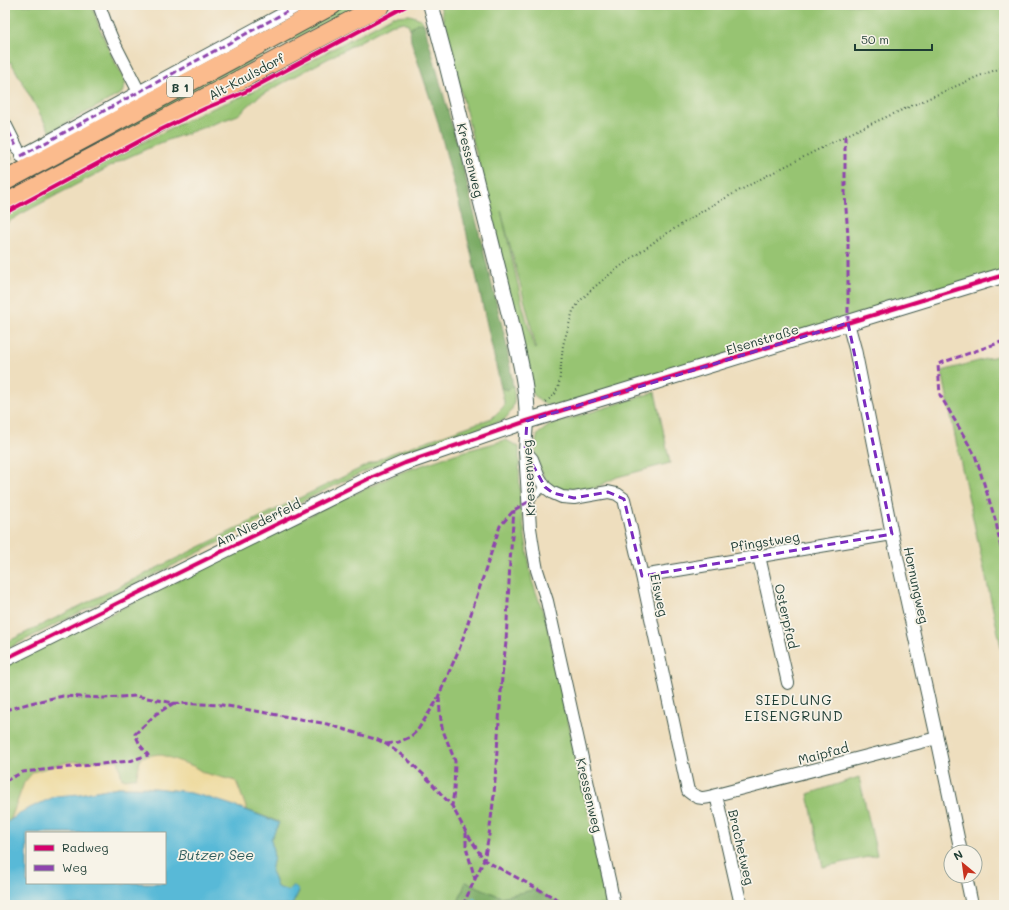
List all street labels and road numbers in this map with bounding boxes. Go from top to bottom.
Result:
street label: Alt-Kaulsdorf [205,48,288,103]
road number: B 1 [167,77,193,97]
street label: Kressenweg [454,121,488,199]
street label: Elsenstraße [724,320,800,358]
street label: Kressenweg [518,440,538,516]
street label: Am Niederfeld [213,494,303,550]
street label: Pfingstweg [729,527,801,555]
street label: Hornungweg [901,545,933,625]
street label: Eisweg [647,572,673,618]
street label: Osterpfad [771,582,803,650]
street label: Maipfad [796,738,850,768]
street label: Kressenweg [573,756,607,834]
street label: Brachetweg [725,808,759,886]

